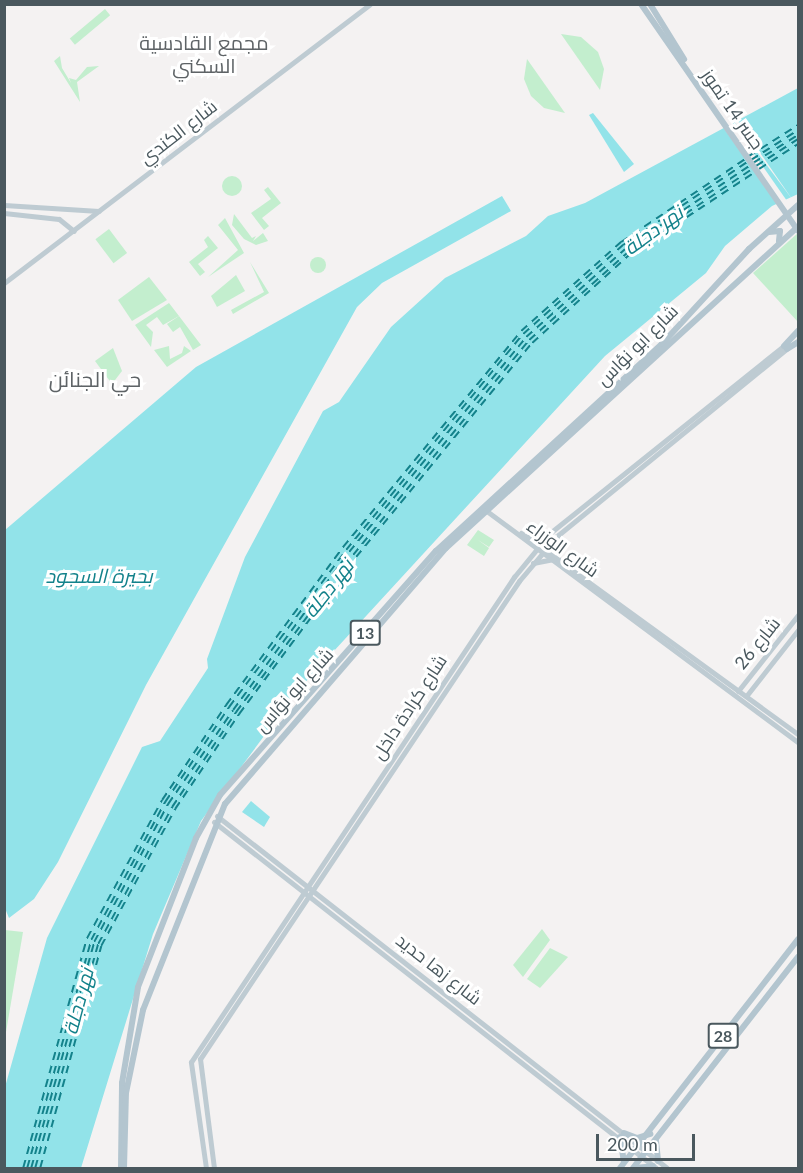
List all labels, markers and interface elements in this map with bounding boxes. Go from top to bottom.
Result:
district label: مجمع القادسية السكني [139,30,269,77]
street label: جسر 14 تموز [698,65,768,153]
street label: شارع الكندي [135,95,221,169]
water label: نهر دجلة [619,200,687,260]
street label: شارع ابو نؤاس [592,300,682,390]
district label: حي الجنائن [49,366,141,392]
street label: شارع الوزراء [523,515,603,581]
water label: نهر دجلة [298,554,358,622]
water label: بحيرة السجود [46,563,152,587]
street label: شارع 26 [730,613,784,673]
road number: 13 [348,620,382,646]
street label: شارع ابو نؤاس [251,643,337,737]
street label: شارع كرادة داخل [367,650,451,764]
street label: شارع زها حديد [392,929,486,1009]
water label: نهر دجلة [58,965,98,1037]
road number: 28 [706,1023,740,1049]
scale bar [599,1122,698,1160]
text: 200 m [607,1133,658,1155]

